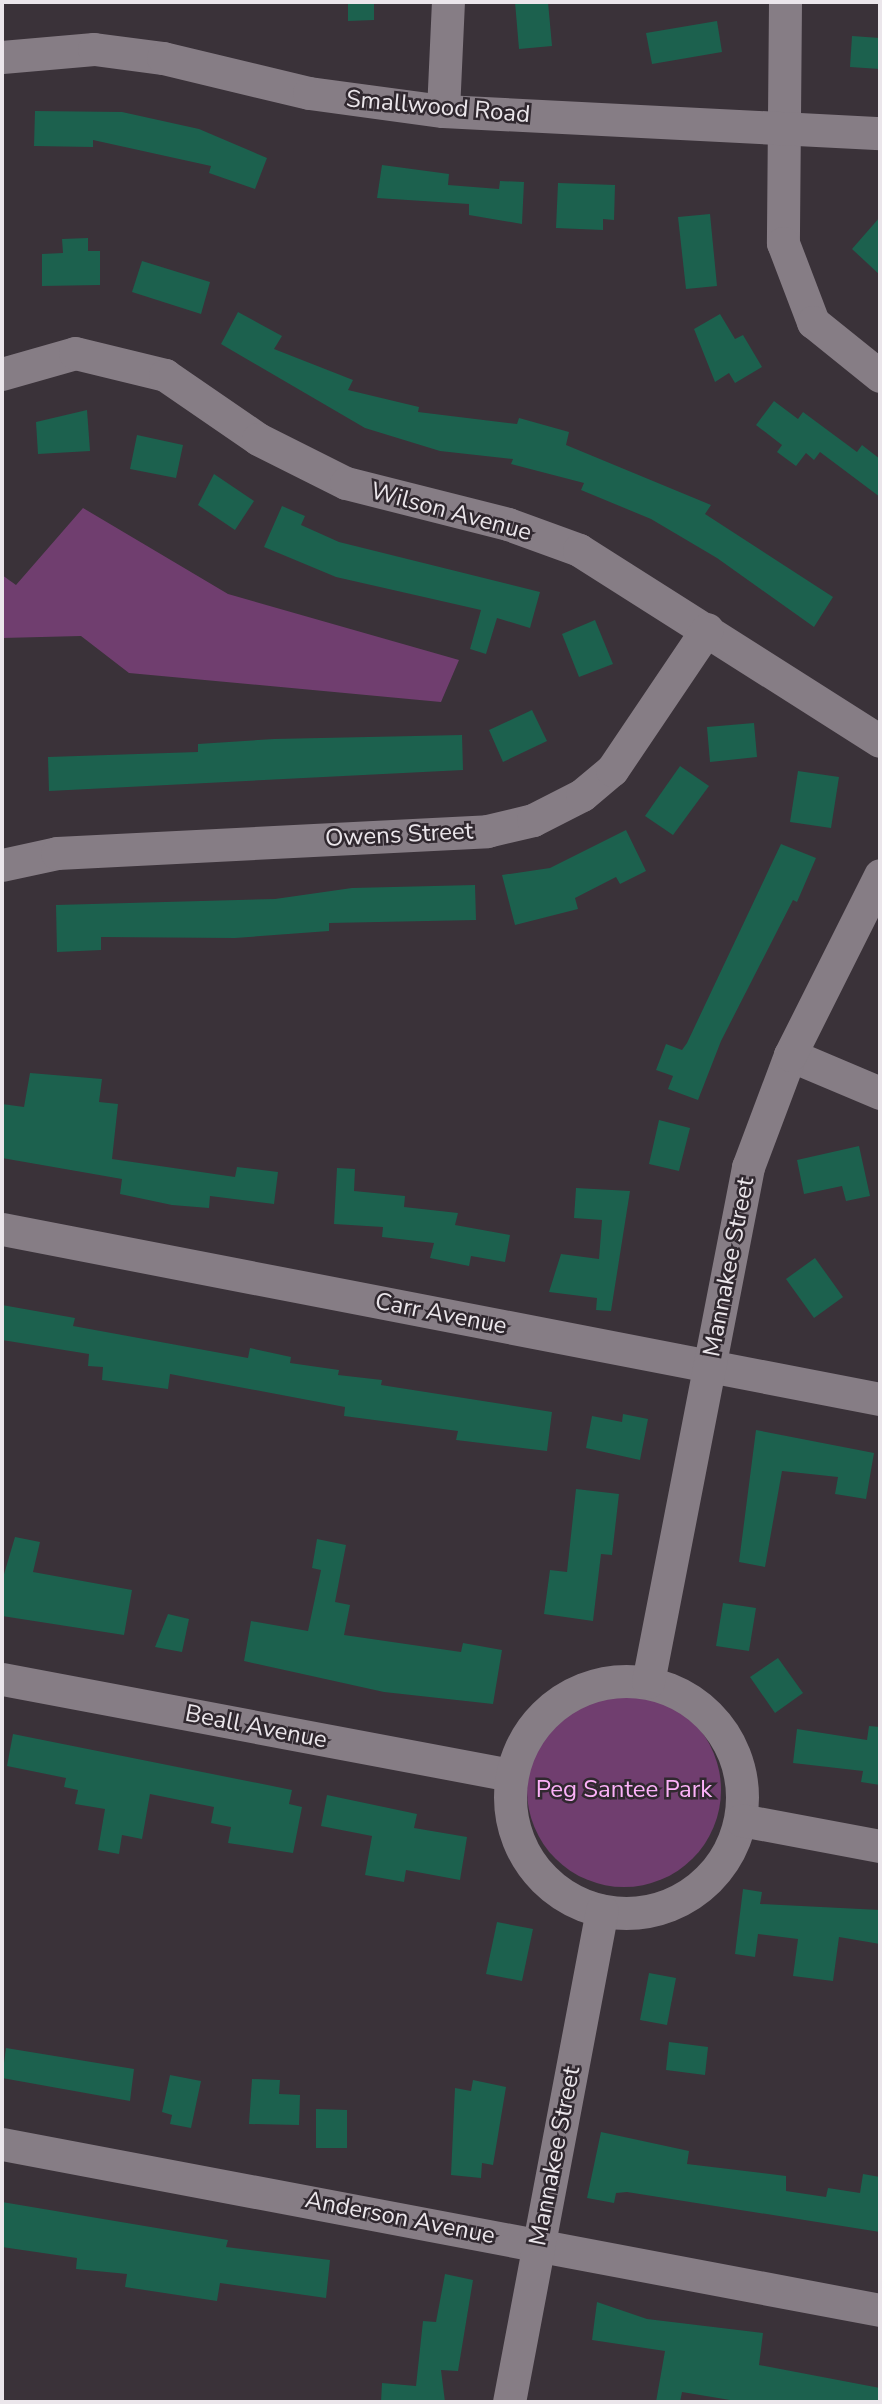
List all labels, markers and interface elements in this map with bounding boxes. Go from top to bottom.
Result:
street label: Smallwood Road [345,85,531,129]
street label: Wilson Avenue [367,477,535,547]
street label: Owens Street [324,817,474,853]
street label: Mannakee Street [697,1175,761,1359]
street label: Carr Avenue [373,1287,509,1341]
street label: Beall Avenue [183,1699,329,1755]
park label: Peg Santee Park [536,1776,712,1804]
street label: Mannakee Street [523,2064,587,2248]
street label: Anderson Avenue [303,2185,497,2251]

